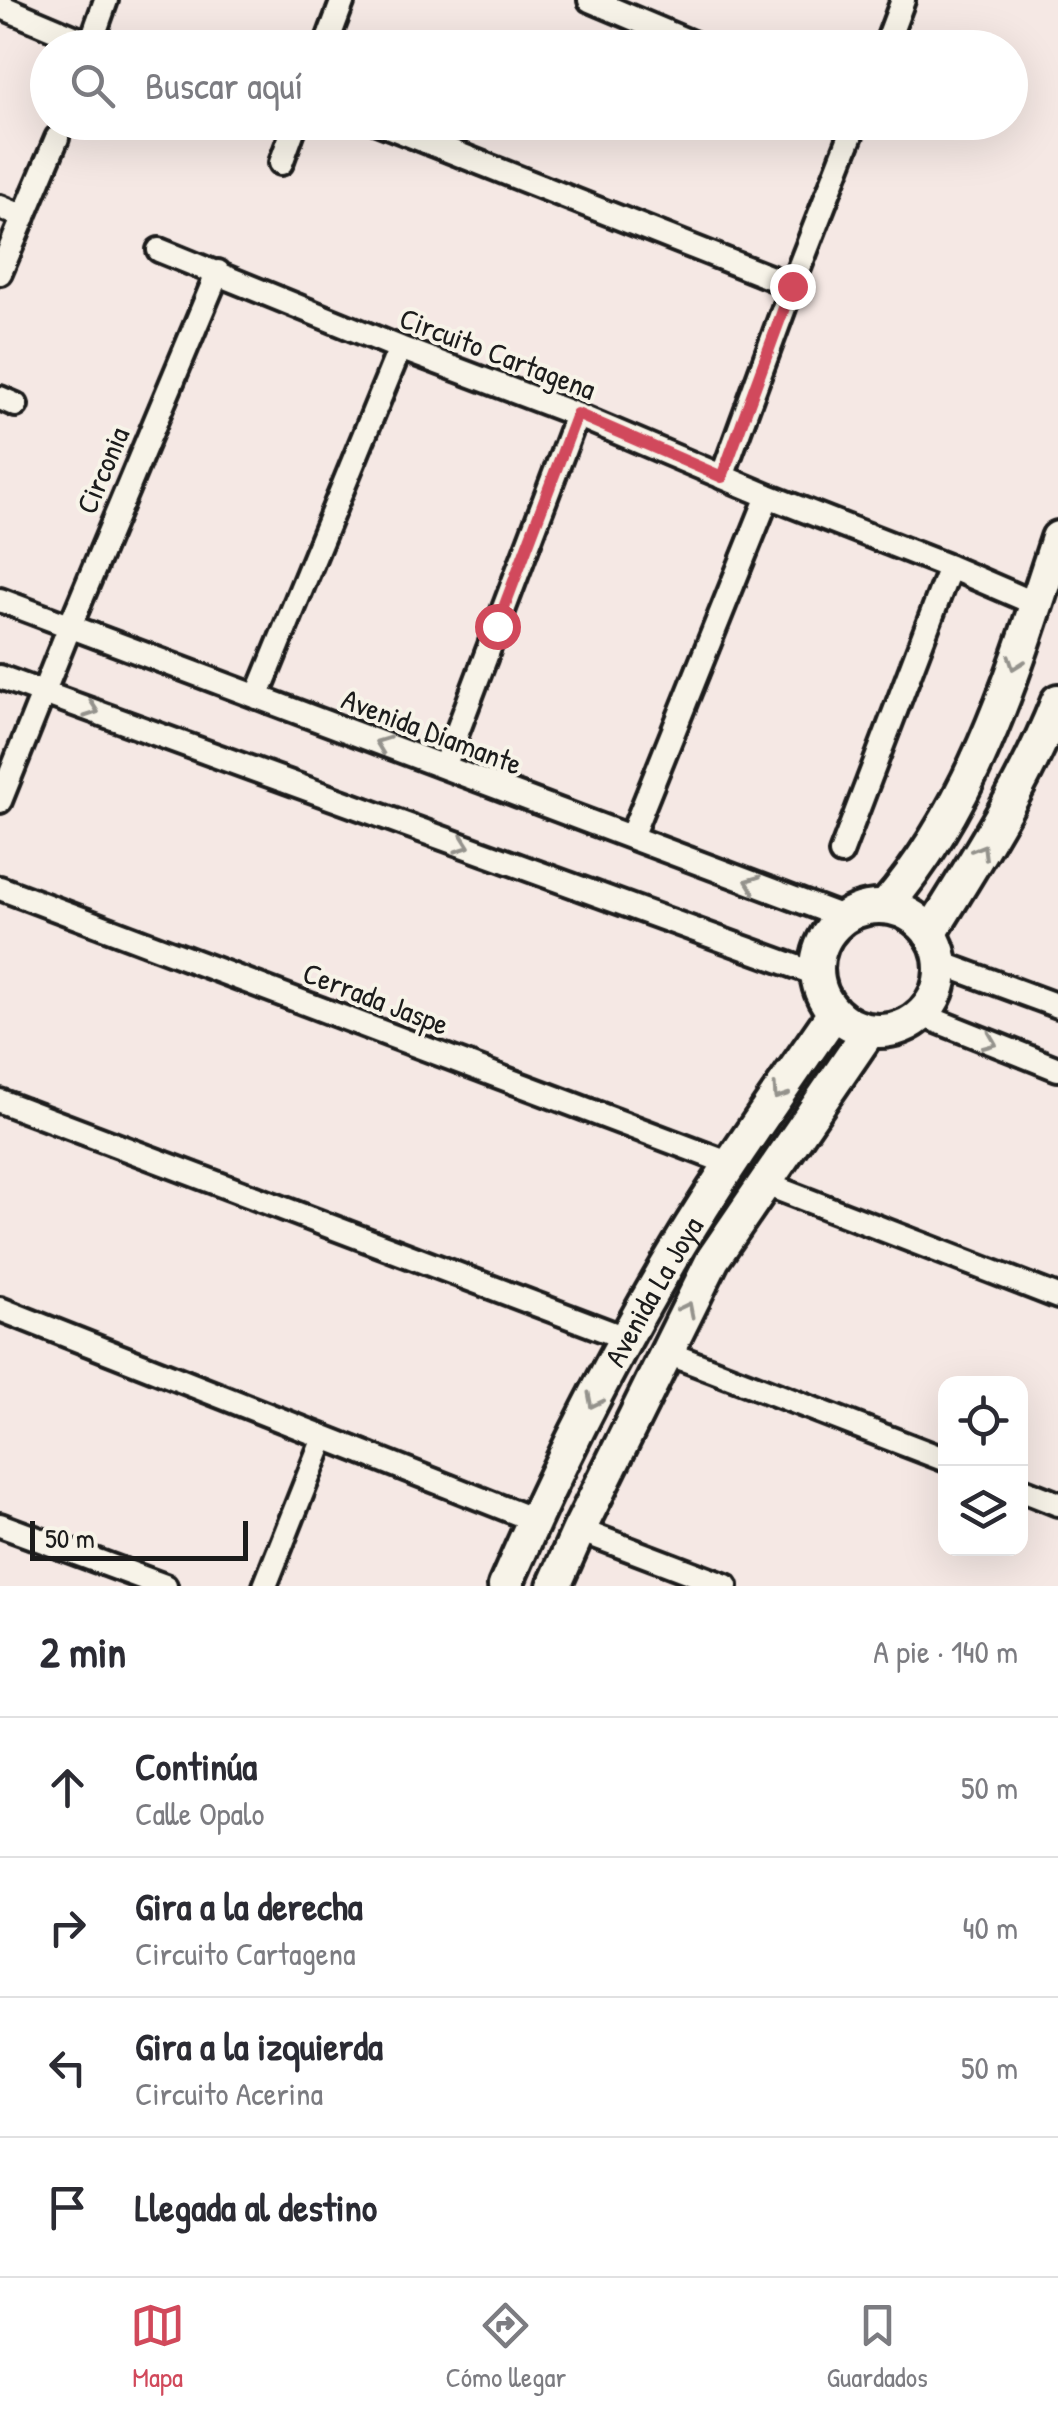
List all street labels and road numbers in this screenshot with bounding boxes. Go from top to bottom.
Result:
street label: Circuito Cartagena [394,297,602,409]
street label: Circonia [66,420,138,519]
street label: Avenida Diamante [336,678,528,784]
street label: Cerrada Jaspe [298,952,455,1044]
street label: Avenida La Joya [594,1209,712,1373]

